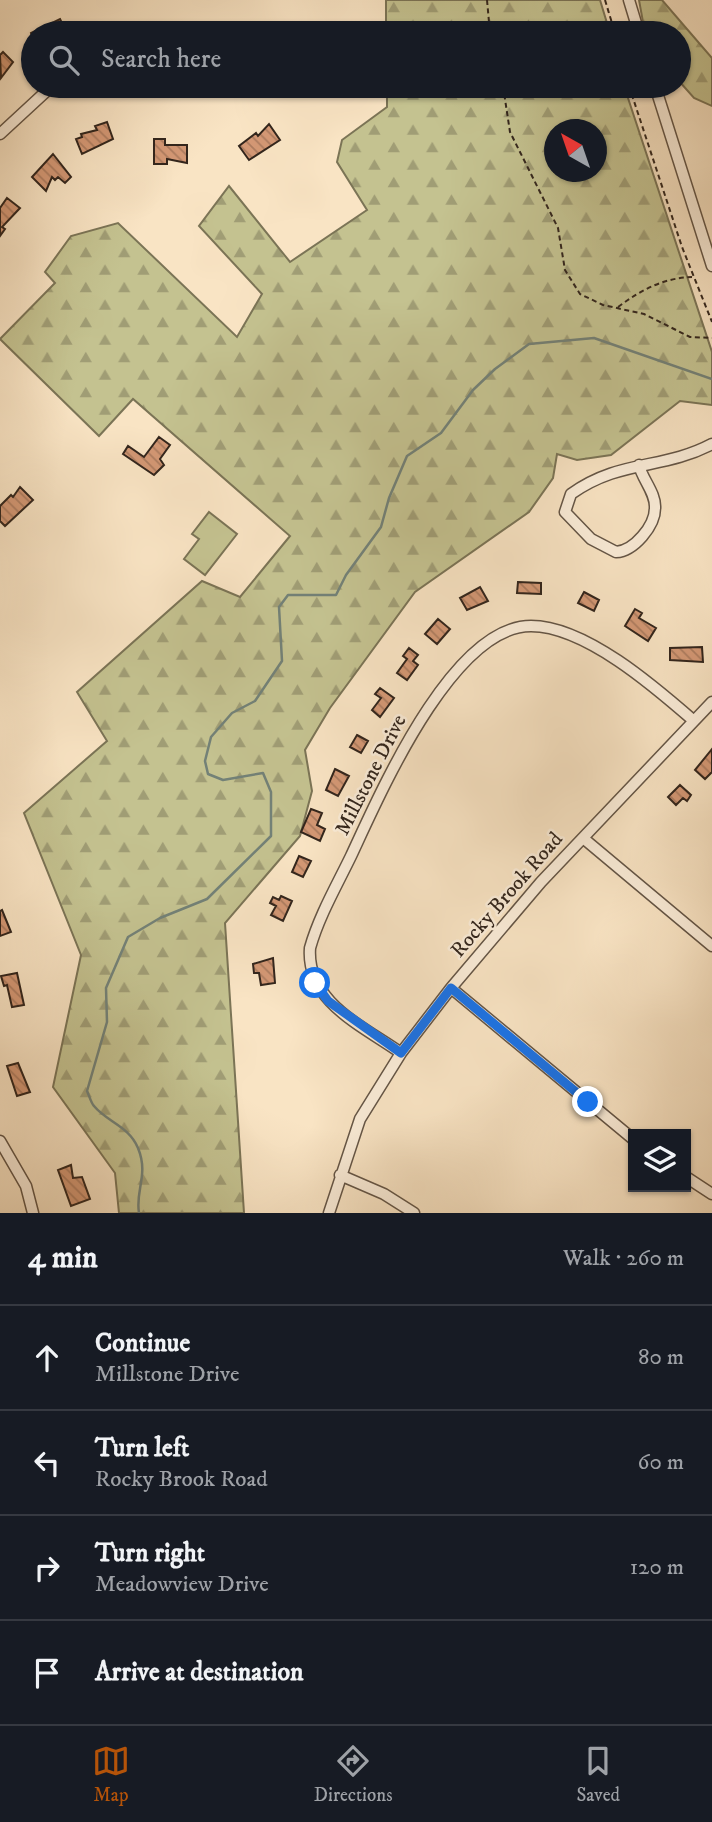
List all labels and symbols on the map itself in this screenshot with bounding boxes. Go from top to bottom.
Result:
north arrow [544,119,607,182]
street label: Millstone Drive [329,710,413,840]
street label: Rocky Brook Road [445,827,569,963]
route start [299,967,330,998]
route end [572,1086,603,1117]

